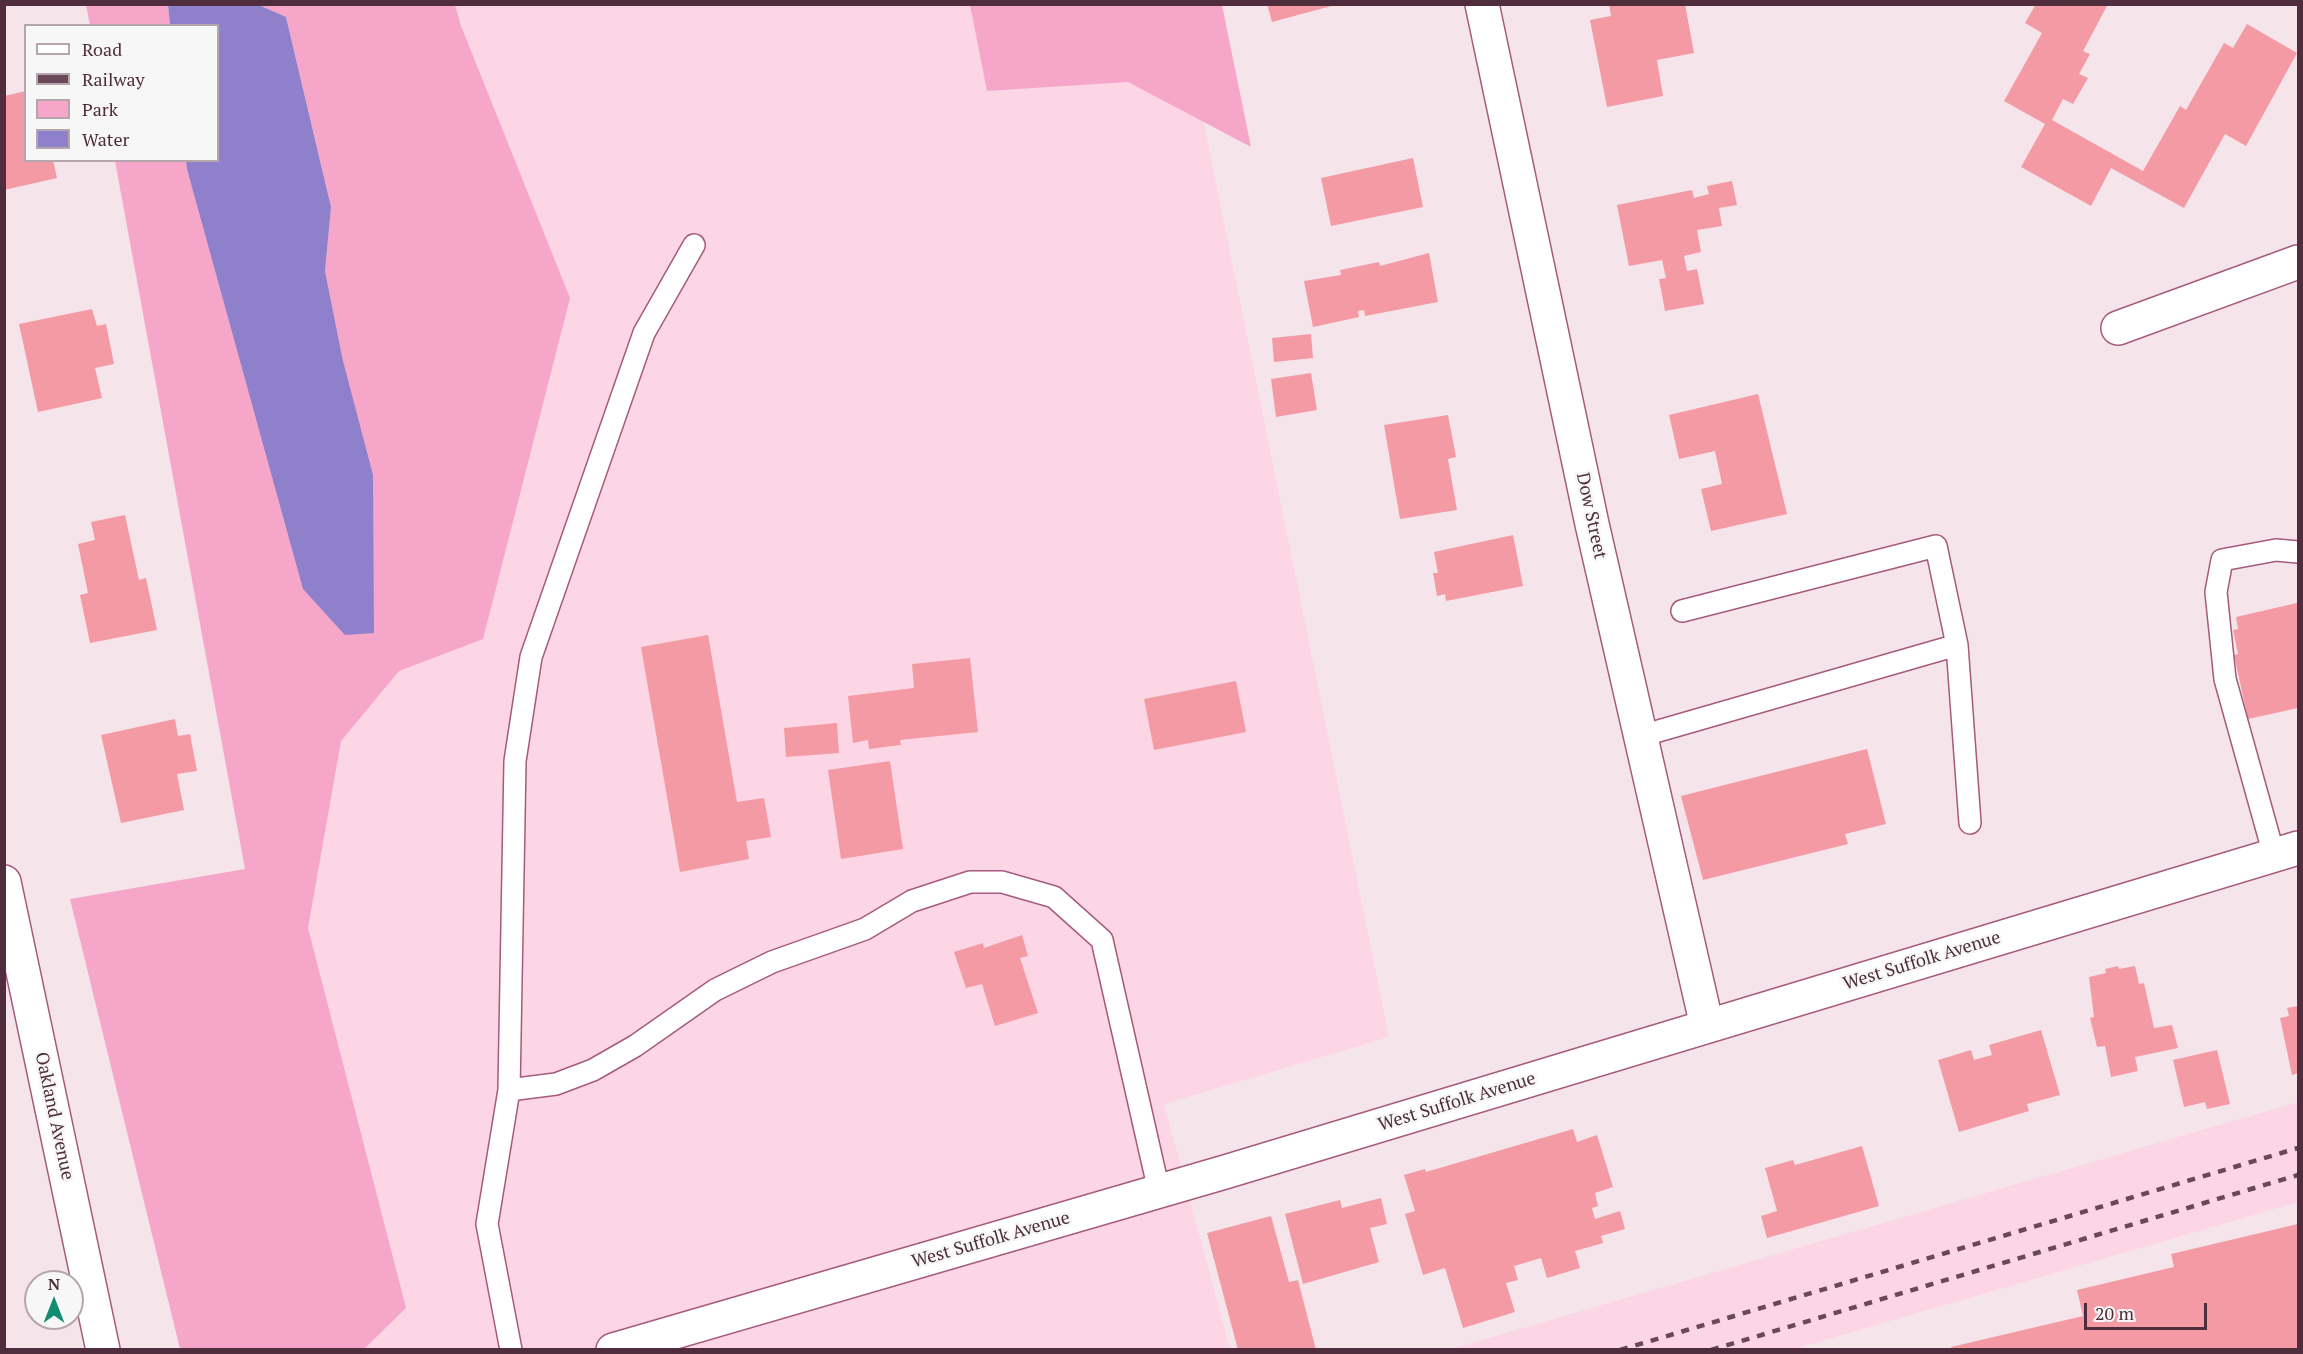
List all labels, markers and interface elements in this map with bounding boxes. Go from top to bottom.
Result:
legend [24,24,219,162]
text: Road [82,37,122,61]
text: Railway [82,67,145,91]
text: Park [82,97,118,121]
text: Water [82,127,129,151]
street label: Dow Street [1571,471,1611,561]
street label: West Suffolk Avenue [1841,927,2003,995]
street label: Oakland Avenue [30,1050,78,1182]
street label: West Suffolk Avenue [1376,1068,1538,1136]
street label: West Suffolk Avenue [909,1207,1073,1273]
north arrow [24,1270,84,1330]
text: N [48,1273,60,1295]
scale bar [2087,1291,2210,1329]
text: 20 m [2095,1301,2134,1325]

